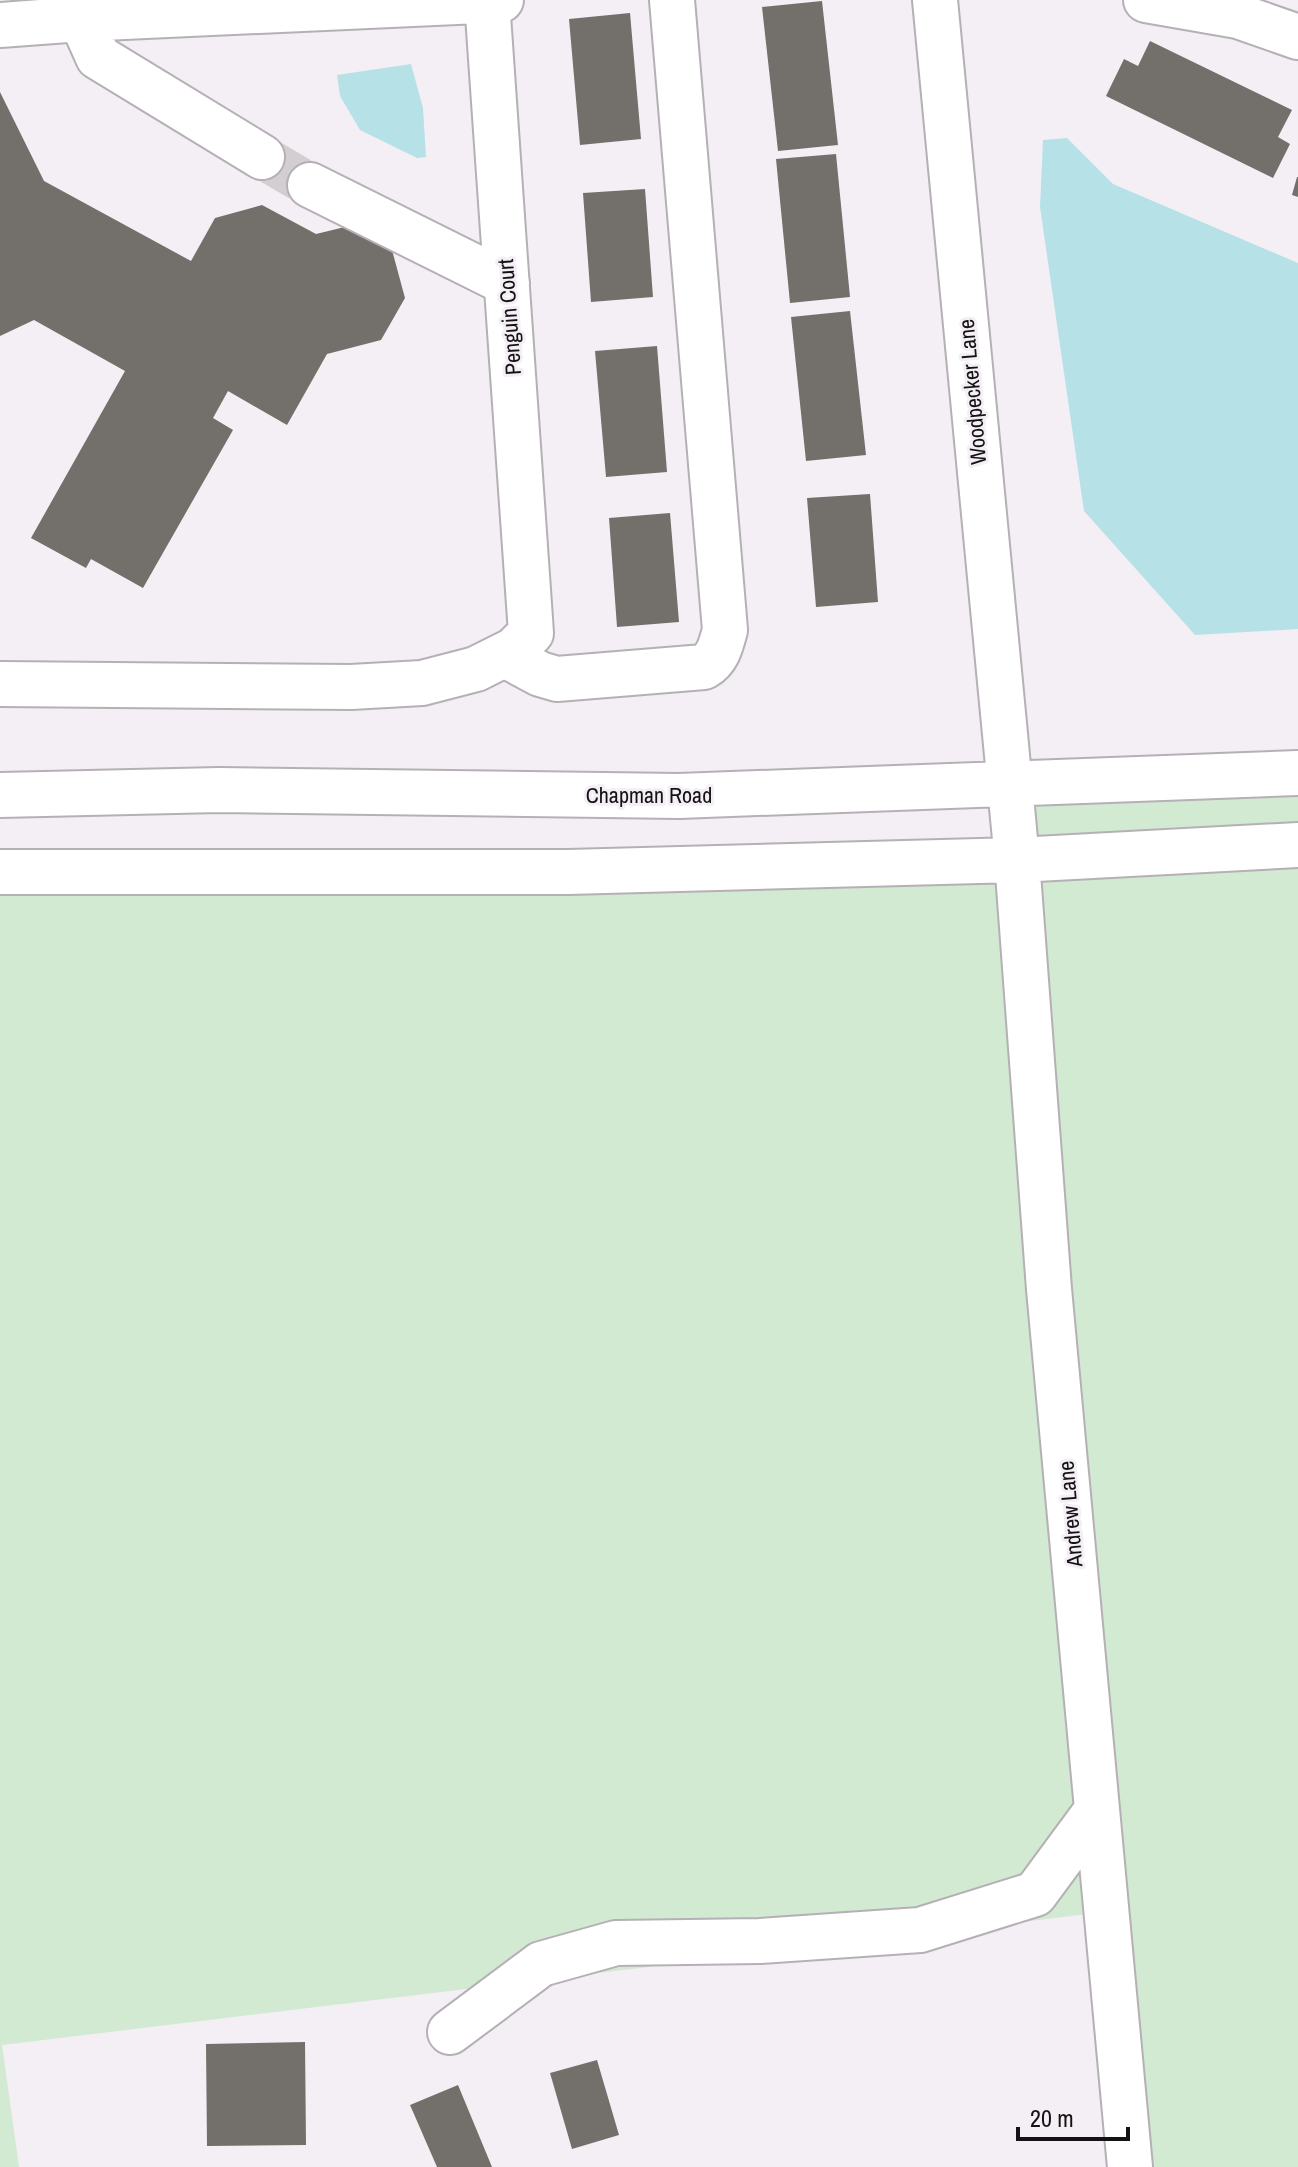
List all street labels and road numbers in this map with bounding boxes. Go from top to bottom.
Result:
street label: Penguin Court [490,258,528,376]
street label: Woodpecker Lane [951,318,993,466]
street label: Chapman Road [586,780,712,810]
street label: Andrew Lane [1050,1460,1090,1569]

